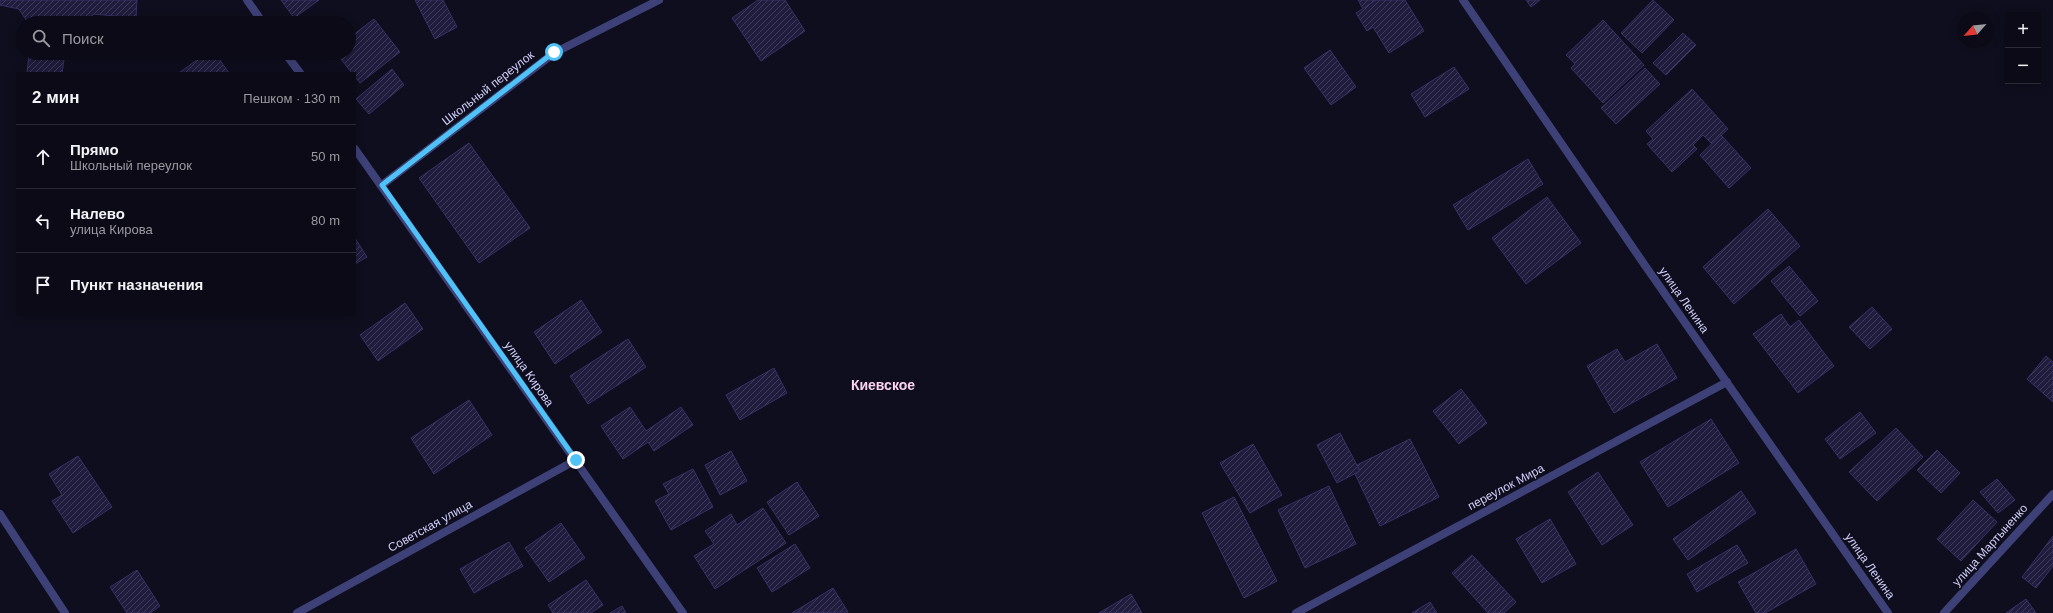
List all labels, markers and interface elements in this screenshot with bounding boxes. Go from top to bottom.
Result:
north arrow [1957,12,1993,48]
map controls [2005,12,2041,84]
button: + [2005,12,2041,48]
search box [16,16,356,60]
icon: search [30,27,52,49]
text: Поиск [62,30,104,47]
route start [545,43,563,61]
street label: Школьный переулок [439,47,537,128]
button: − [2005,48,2041,84]
text: 2 мин [32,88,79,107]
text: Пешком · 130 m [243,91,340,106]
text: Прямо [70,141,119,158]
icon: ahead [32,146,54,168]
text: 50 m [311,149,340,164]
text: Школьный переулок [70,158,192,173]
text: Налево [70,205,125,222]
icon: left [32,210,54,232]
text: 80 m [311,213,340,228]
text: улица Кирова [70,222,153,237]
street label: улица Ленина [1656,264,1712,336]
icon: arrive [32,274,54,296]
text: Пункт назначения [70,276,203,293]
street label: улица Кирова [501,339,557,410]
district label: Киевское [851,377,915,393]
route end [567,451,585,469]
street label: переулок Мира [1465,461,1547,513]
street label: Советская улица [385,497,475,555]
street label: улица Мартыненко [1949,501,2031,589]
street label: улица Ленина [1842,530,1898,602]

